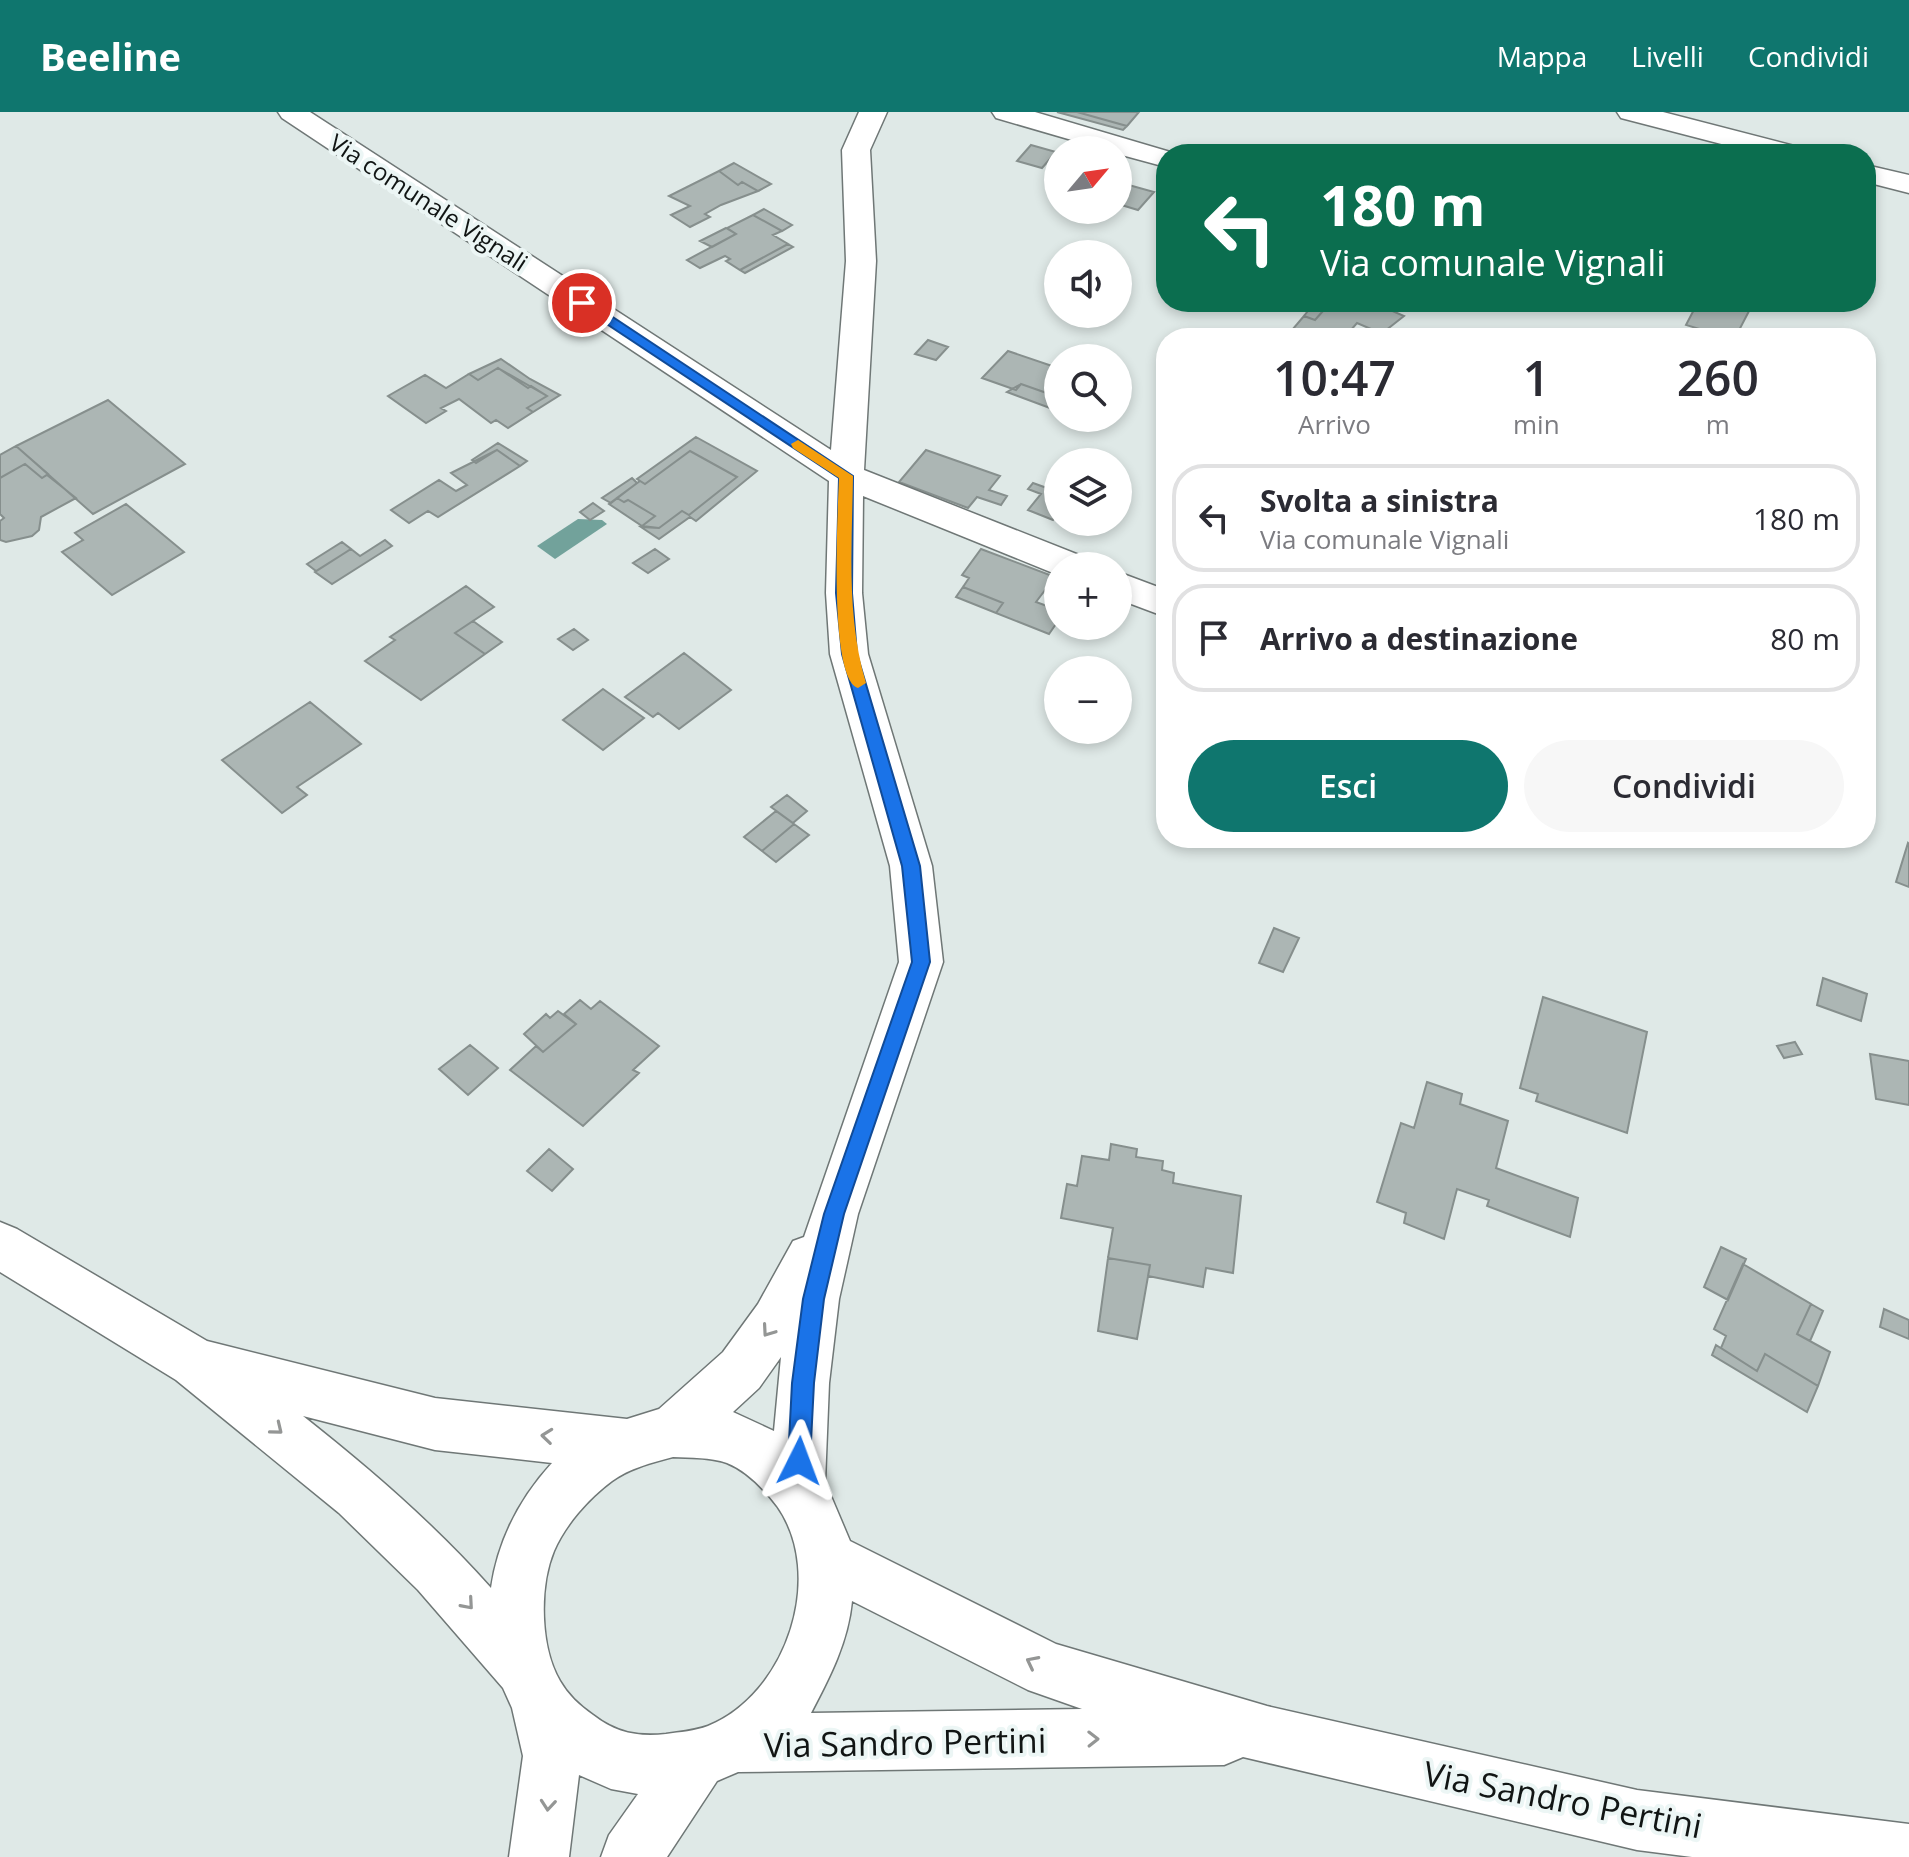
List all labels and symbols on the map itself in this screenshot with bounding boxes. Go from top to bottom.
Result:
street label: Via comunale Vignali [323,125,535,279]
north arrow [1044,136,1132,224]
pin [548,269,616,337]
one-way arrow [764,1322,778,1337]
one-way arrow [268,1419,283,1433]
position arrow [757,1419,841,1503]
one-way arrow [540,1427,553,1444]
one-way arrow [458,1595,473,1609]
one-way arrow [1025,1656,1040,1672]
street label: Via Sandro Pertini [763,1717,1047,1767]
one-way arrow [1087,1730,1100,1748]
street label: Via Sandro Pertini [1420,1749,1706,1849]
one-way arrow [539,1799,556,1812]

